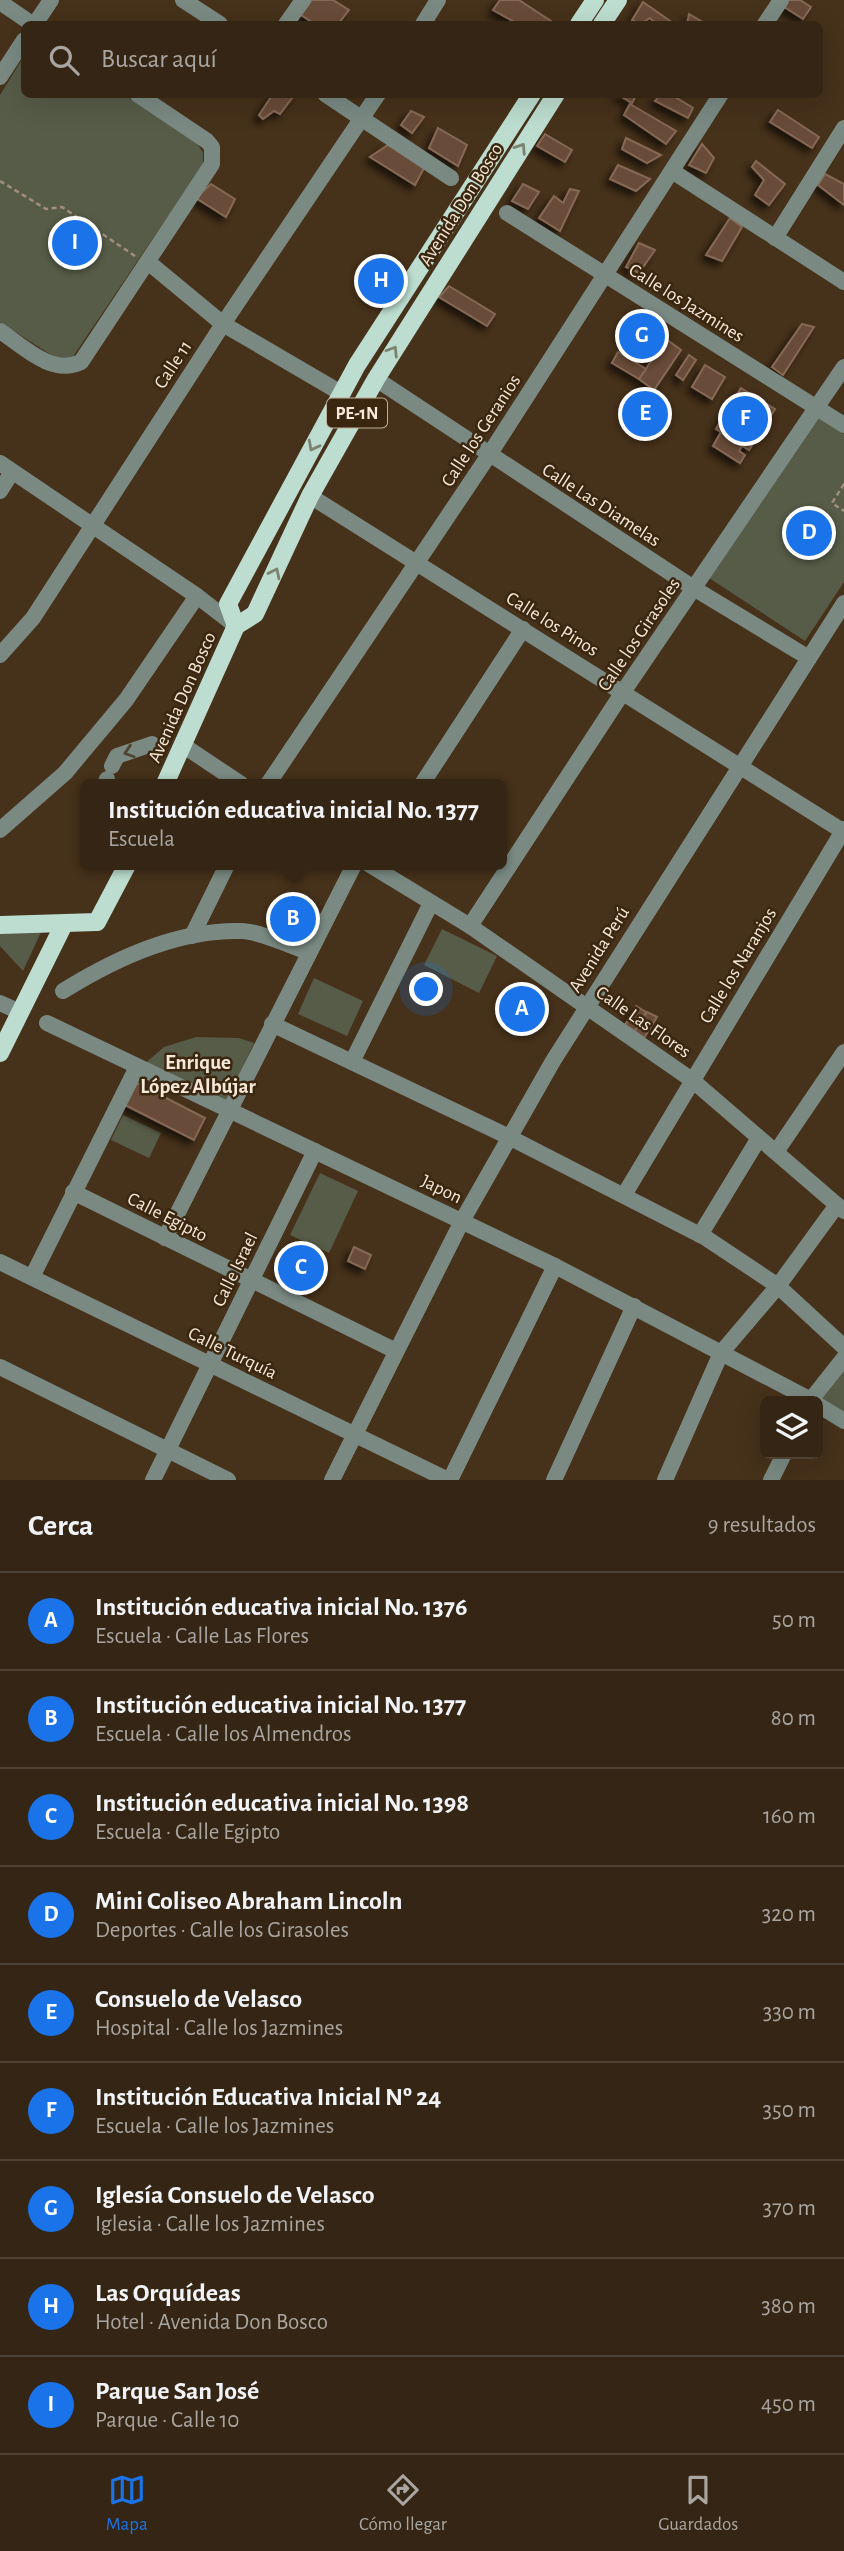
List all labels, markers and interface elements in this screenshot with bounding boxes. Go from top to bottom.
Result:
search box [21,21,823,98]
icon: search [45,41,83,79]
text: Buscar aquí [101,46,217,72]
street label: Avenida Don Bosco [416,140,507,269]
one-way arrow [513,142,526,155]
pin: I [52,217,98,269]
pin: H [358,255,404,307]
street label: Calle los Jazmines [625,260,747,346]
pin: G [619,310,665,362]
street label: Calle 11 [151,337,196,392]
one-way arrow [385,346,398,359]
street label: Calle los Geranios [438,371,524,490]
pin: E [622,388,668,440]
pin: F [722,393,768,445]
road number: PE-1N [327,398,387,428]
one-way arrow [307,439,321,451]
street label: Calle Las Diamelas [539,460,664,550]
pin: D [786,507,832,559]
one-way arrow [267,568,281,580]
street label: Calle los Girasoles [595,575,684,695]
street label: Calle los Pinos [503,588,602,660]
street label: Avenida Don Bosco [145,629,220,766]
one-way arrow [123,743,135,758]
popup [80,779,507,870]
text: Institución educativa inicial No. 1377 [108,797,479,823]
text: Escuela [108,828,175,851]
pin: B [270,893,316,945]
street label: Avenida Perú [566,903,633,996]
street label: Calle los Naranjos [696,905,780,1027]
your location [409,972,443,1006]
pin: A [499,983,545,1035]
street label: Calle Las Flores [592,983,694,1062]
district label: Enrique López Albújar [140,1052,257,1097]
street label: Japon [418,1171,465,1207]
street label: Calle Egipto [124,1189,210,1246]
street label: Calle Israel [209,1230,261,1310]
pin: C [278,1242,324,1294]
street label: Calle Turquía [185,1324,280,1383]
map controls [760,1396,823,1459]
button: layers [760,1396,823,1459]
text: Cerca [28,1511,93,1541]
text: 9 resultados [708,1514,816,1537]
text: Institución educativa inicial No. 1376 [95,1594,467,1620]
text: A [44,1609,58,1632]
text: 50 m [772,1609,816,1632]
text: Escuela · Calle Las Flores [95,1625,309,1648]
text: Institución educativa inicial No. 1377 [95,1692,466,1718]
text: B [44,1707,58,1730]
text: 80 m [771,1707,816,1730]
text: Escuela · Calle los Almendros [95,1723,352,1746]
text: Institución educativa inicial No. 1398 [95,1790,469,1816]
text: C [45,1805,57,1828]
text: 160 m [763,1805,816,1828]
text: Escuela · Calle Egipto [95,1821,280,1844]
text: Mini Coliseo Abraham Lincoln [95,1888,402,1914]
text: D [43,1903,59,1926]
text: 320 m [762,1903,816,1926]
text: Deportes · Calle los Girasoles [95,1919,349,1942]
text: Consuelo de Velasco [95,1986,302,2012]
text: E [45,2001,57,2024]
text: 330 m [763,2001,816,2024]
text: Hospital · Calle los Jazmines [95,2017,343,2040]
text: Institución Educativa Inicial Nº 24 [95,2084,441,2110]
text: F [46,2099,56,2122]
text: 350 m [763,2099,816,2122]
text: Escuela · Calle los Jazmines [95,2115,334,2138]
text: Iglesía Consuelo de Velasco [95,2182,375,2208]
text: G [44,2197,58,2220]
text: 370 m [763,2197,816,2220]
text: Iglesia · Calle los Jazmines [95,2213,325,2236]
text: Las Orquídeas [95,2280,241,2306]
text: H [43,2295,59,2318]
text: 380 m [761,2295,816,2318]
text: Hotel · Avenida Don Bosco [95,2311,328,2334]
text: Parque San José [95,2378,259,2404]
text: I [48,2393,54,2416]
text: 450 m [761,2393,816,2416]
text: Parque · Calle 10 [95,2409,239,2432]
tab: Mapa [106,2471,148,2536]
tab: Cómo llegar [359,2471,447,2536]
tab: Guardados [658,2471,738,2536]

